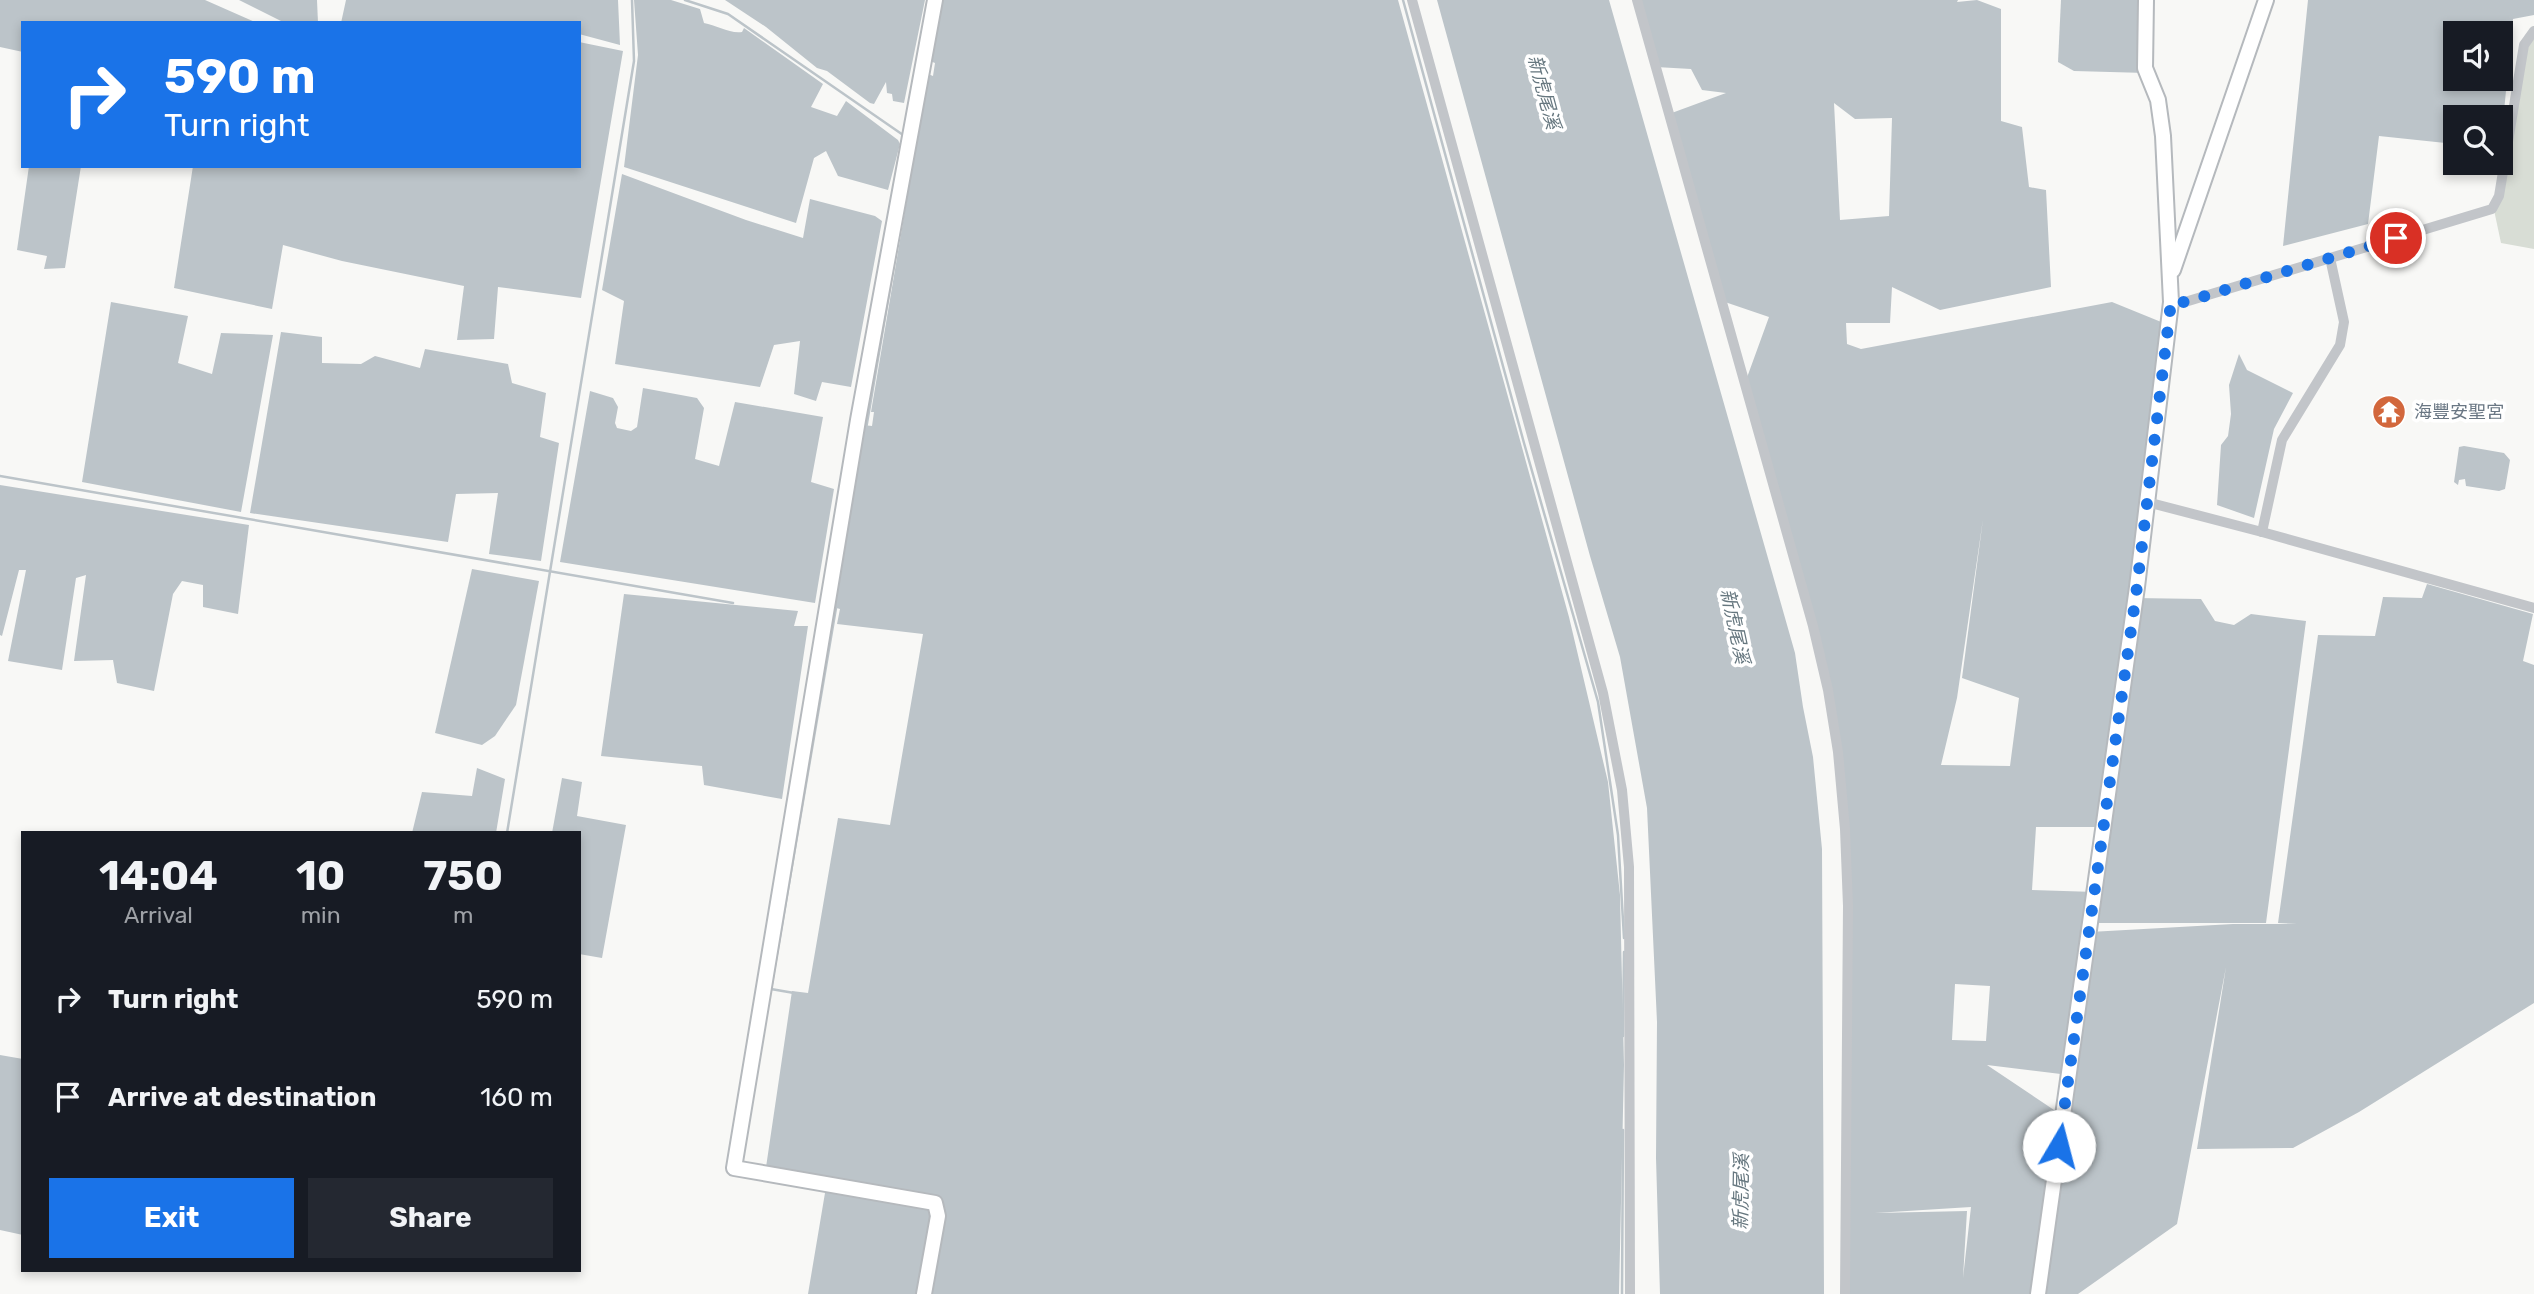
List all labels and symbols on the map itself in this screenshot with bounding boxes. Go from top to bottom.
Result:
water label: 新虎尾溪 [1523,52,1566,135]
pin [2366,208,2426,268]
temple icon: 海豐安聖宮 [2370,393,2408,431]
place label: 海豐安聖宮 [2414,401,2504,423]
water label: 新虎尾溪 [1716,586,1755,668]
position arrow [2022,1109,2096,1183]
water label: 新虎尾溪 [1729,1151,1753,1230]

